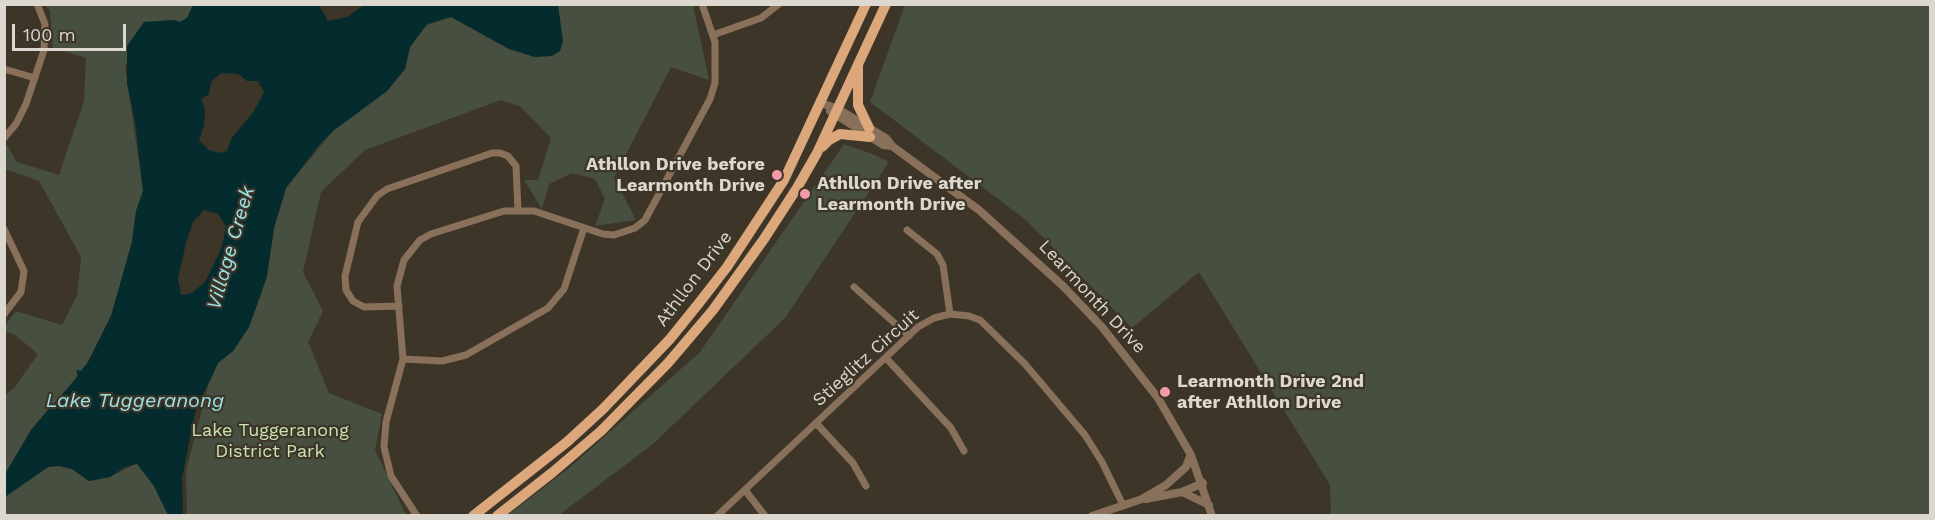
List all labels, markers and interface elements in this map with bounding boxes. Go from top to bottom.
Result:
scale bar [15,12,129,50]
text: 100 m [23,24,76,45]
place label: Athllon Drive before Learmonth Drive [586,154,765,196]
marker: Athllon Drive before Learmonth Drive [770,168,784,182]
place label: Athllon Drive after Learmonth Drive [817,173,981,216]
water label: Village Creek [202,184,260,312]
marker: Athllon Drive after Learmonth Drive [798,187,812,201]
street label: Athllon Drive [651,227,737,331]
street label: Learmonth Drive [1034,236,1150,358]
street label: Stieglitz Circuit [809,305,923,411]
place label: Learmonth Drive 2nd after Athllon Drive [1177,371,1364,413]
marker: Learmonth Drive 2nd after Athllon Drive [1158,385,1172,399]
water label: Lake Tuggeranong [46,389,224,413]
park label: Lake Tuggeranong District Park [191,420,349,462]

